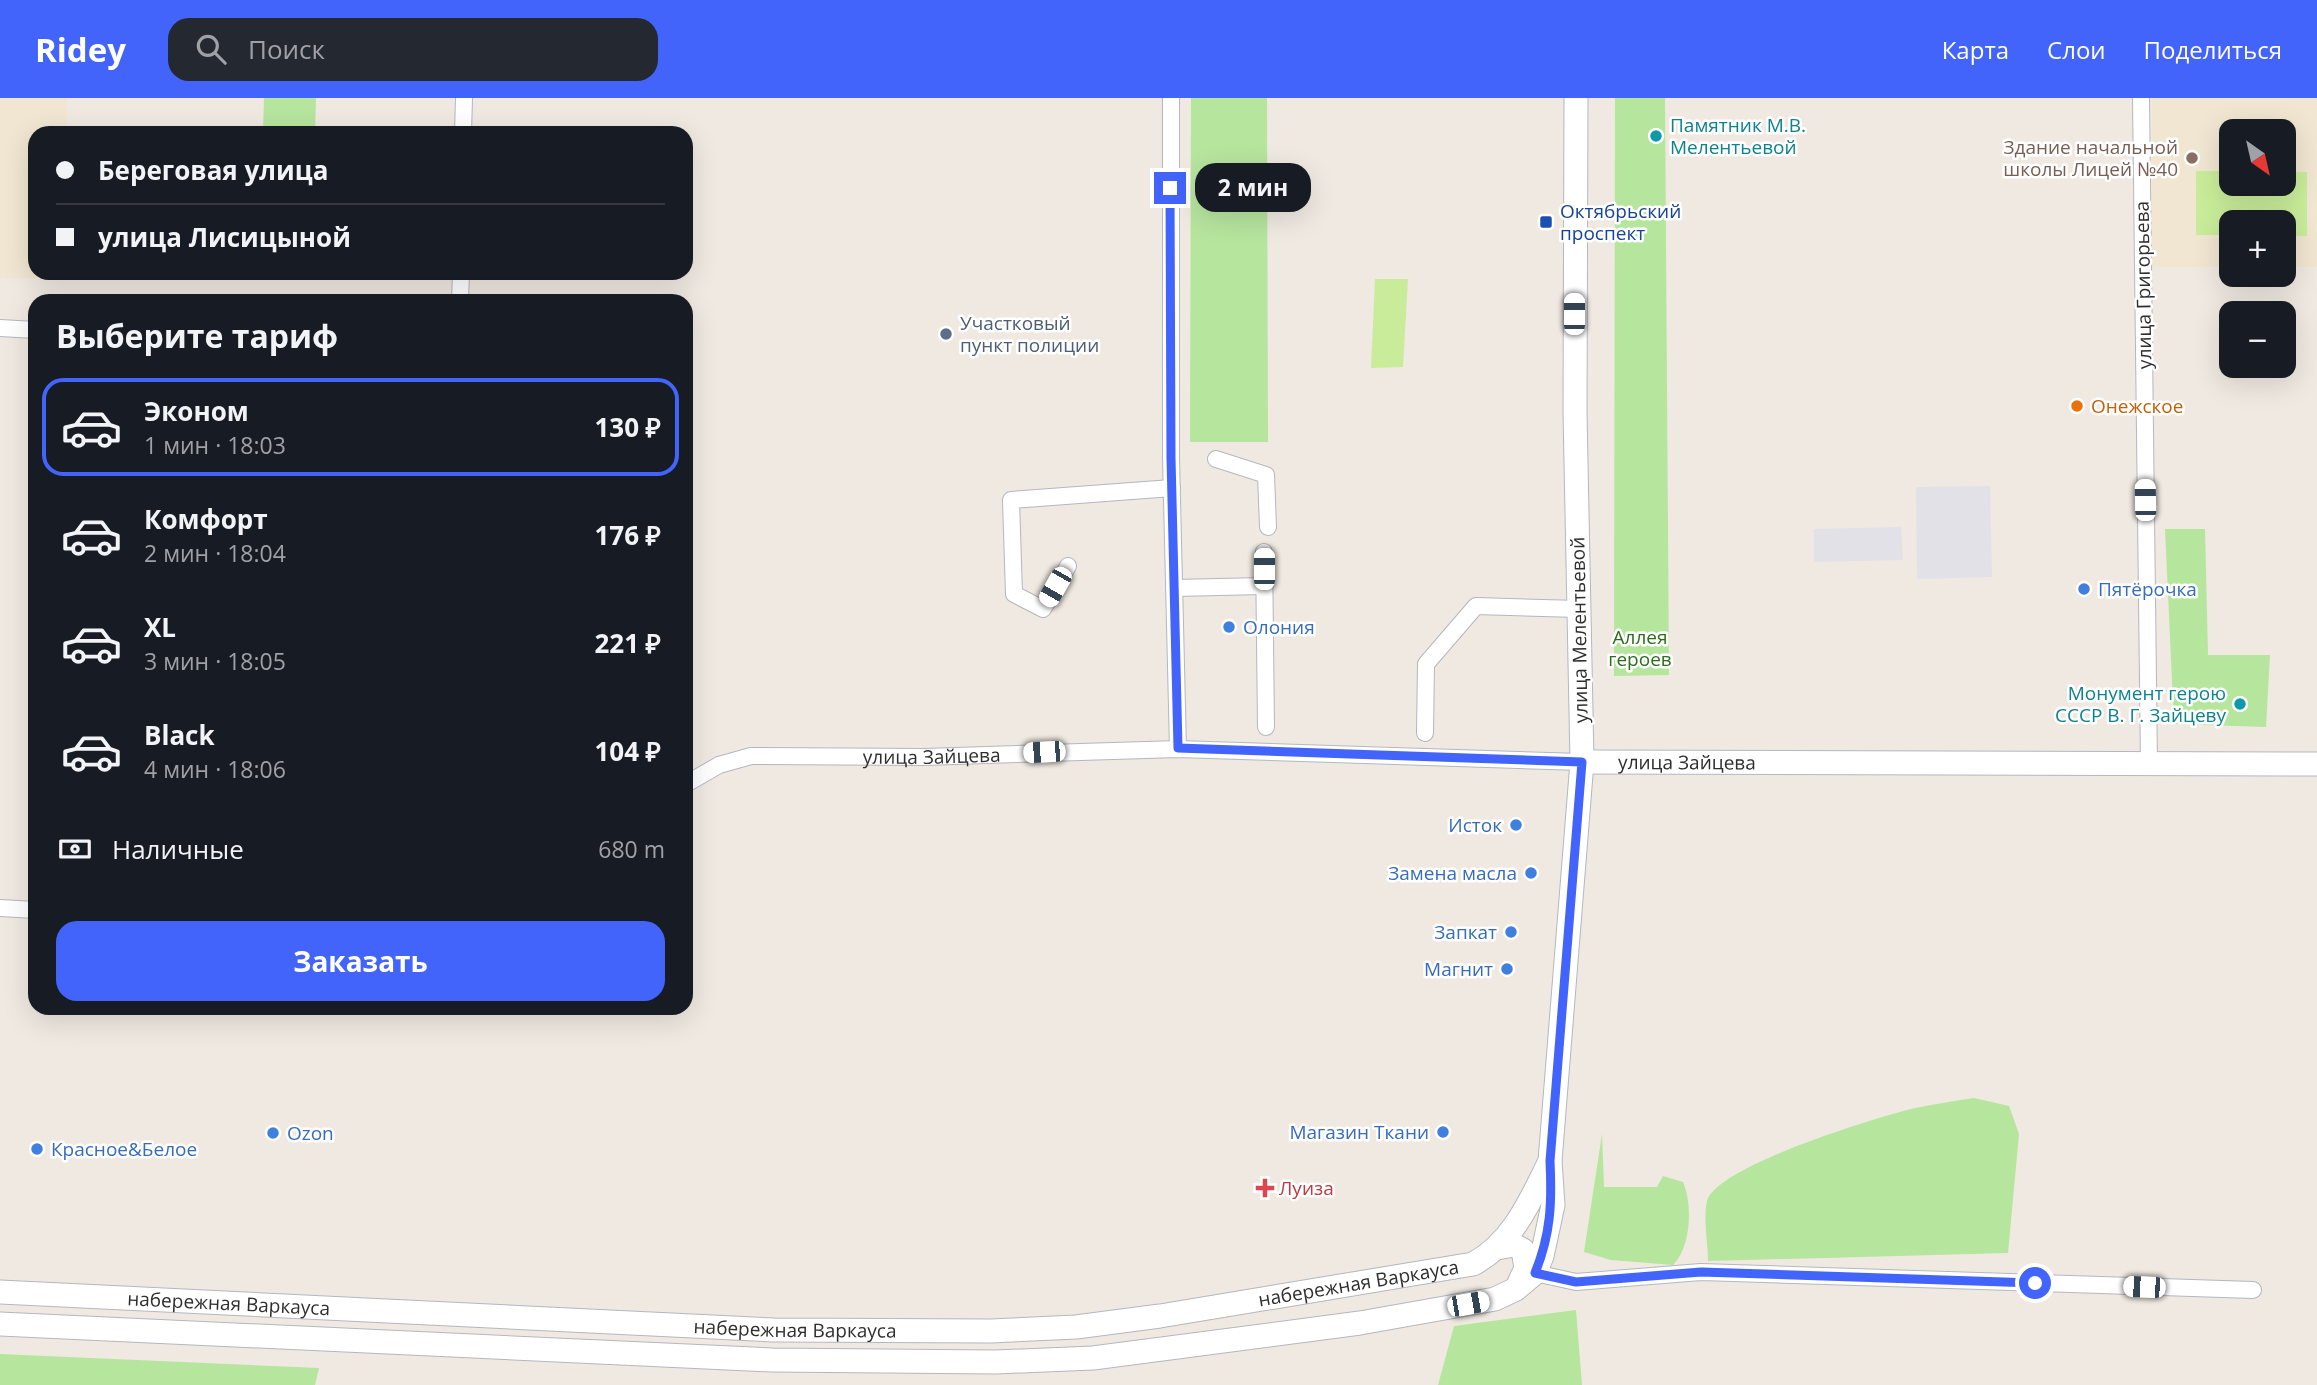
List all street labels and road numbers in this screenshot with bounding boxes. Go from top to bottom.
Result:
street label: улица Григорьева [2129,201,2157,369]
street label: улица Мелентьевой [1564,537,1594,723]
street label: улица Зайцева [863,742,1001,770]
street label: улица Зайцева [1618,749,1756,775]
street label: набережная Варкауса [1256,1254,1461,1312]
street label: набережная Варкауса [127,1285,331,1321]
street label: набережная Варкауса [693,1313,897,1344]

